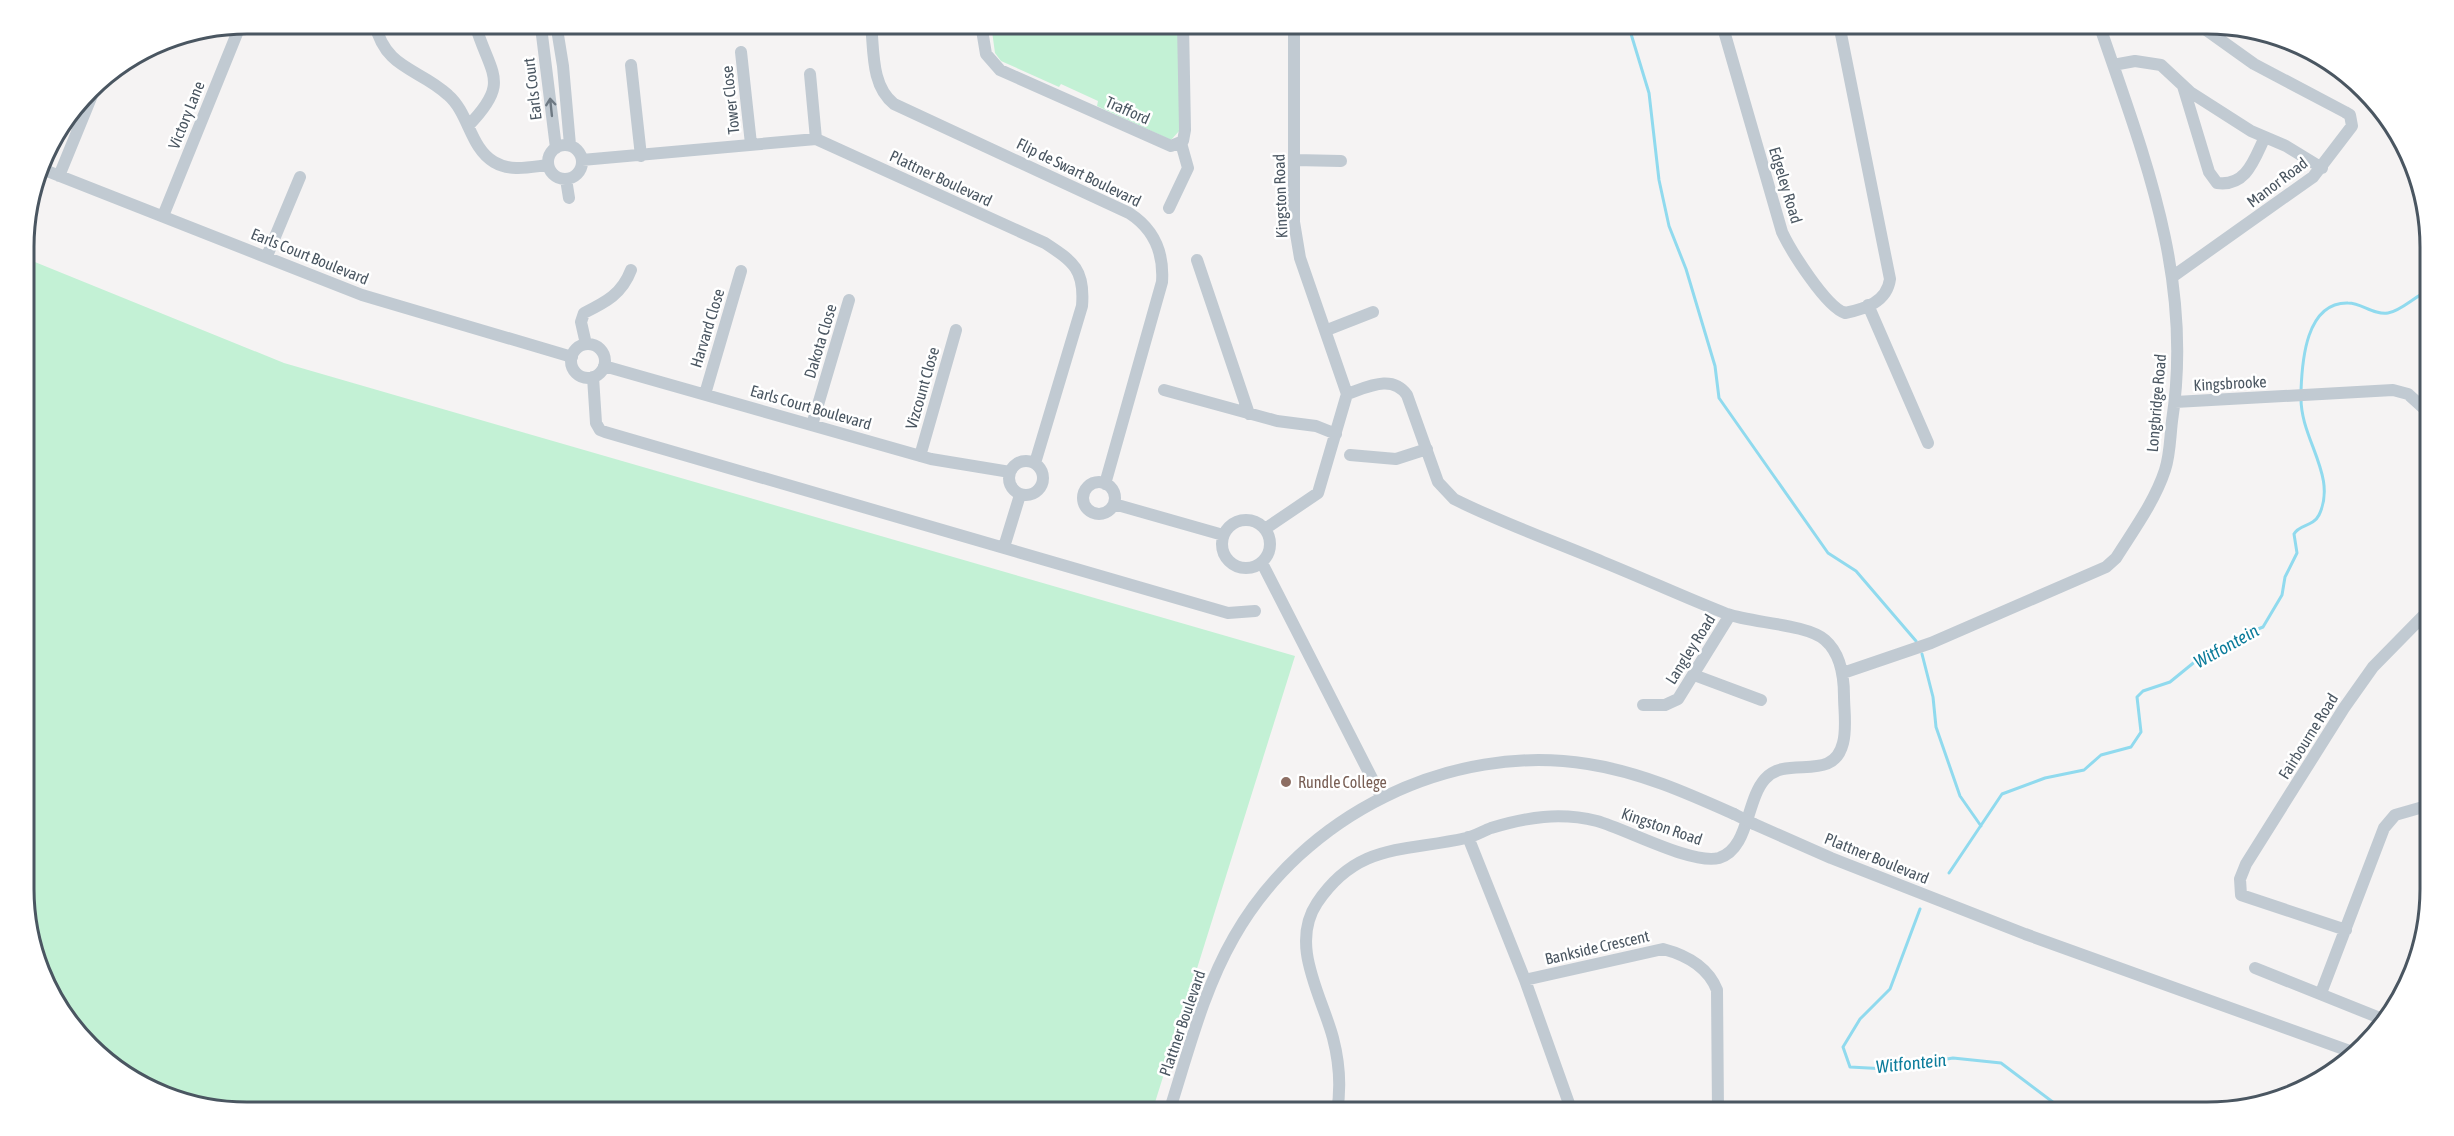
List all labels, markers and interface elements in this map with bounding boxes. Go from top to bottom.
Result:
street label: Earls Court [519,56,545,121]
street label: Tower Close [717,65,743,135]
street label: Victory Lane [164,78,209,152]
street label: Trafford [1103,92,1153,128]
one-way arrow [546,98,557,118]
street label: Flip de Swart Boulevard [1013,134,1144,211]
street label: Edgeley Road [1765,145,1806,226]
street label: Plattner Boulevard [887,146,995,210]
street label: Manor Road [2243,153,2311,211]
street label: Kingston Road [1270,154,1291,238]
street label: Earls Court Boulevard [249,224,371,288]
street label: Harvard Close [686,286,728,370]
street label: Dakota Close [800,302,840,380]
street label: Vizcount Close [902,345,942,431]
street label: Longbridge Road [2143,353,2170,453]
street label: Kingsbrooke [2193,372,2267,395]
street label: Earls Court Boulevard [748,381,874,433]
street label: Langley Road [1661,611,1719,688]
water label: Witfontein [2190,620,2262,672]
street label: Fairbourne Road [2275,690,2341,782]
place label: Rundle College [1298,773,1387,792]
marker: Rundle College [1279,775,1293,789]
street label: Kingston Road [1619,804,1705,849]
street label: Plattner Boulevard [1822,829,1932,887]
street label: Bankside Crescent [1543,926,1651,968]
street label: Plattner Boulevard [1155,968,1209,1078]
water label: Witfontein [1875,1049,1947,1077]

